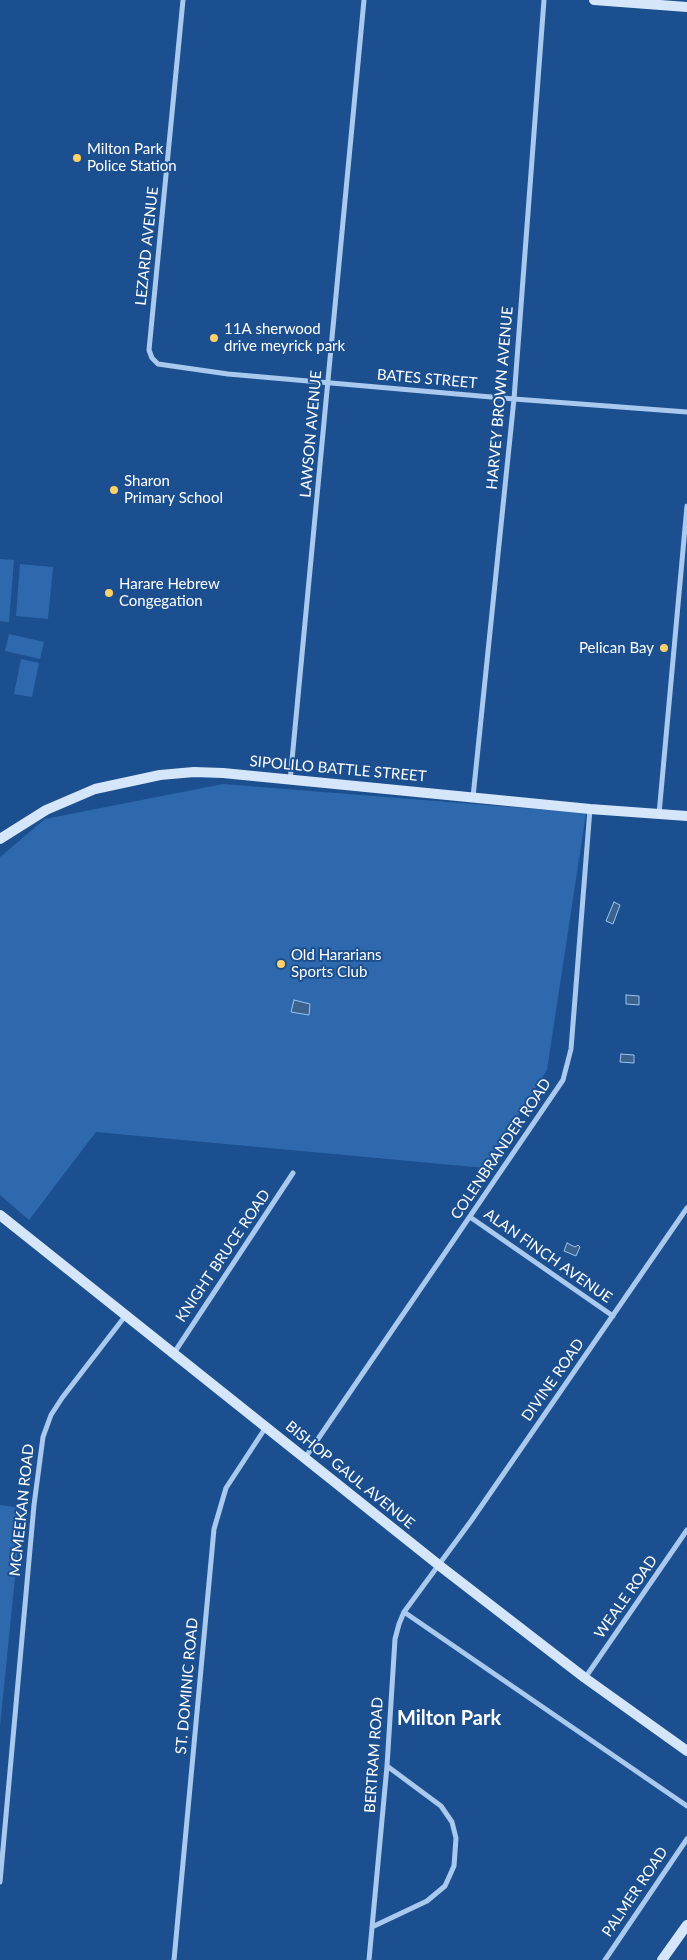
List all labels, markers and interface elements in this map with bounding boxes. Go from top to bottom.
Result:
place label: Milton Park Police Station [87,140,177,175]
marker: Milton Park Police Station [71,152,83,164]
street label: LEZARD AVENUE [132,186,162,306]
street label: HARVEY BROWN AVENUE [483,306,517,490]
place label: 11A sherwood drive meyrick park [224,320,345,355]
marker: 11A sherwood drive meyrick park [208,332,220,344]
street label: BATES STREET [376,366,478,392]
street label: LAWSON AVENUE [296,370,326,498]
place label: Sharon Primary School [124,472,223,507]
marker: Sharon Primary School [108,484,120,496]
place label: Harare Hebrew Congegation [119,575,220,610]
marker: Harare Hebrew Congegation [103,587,115,599]
place label: Pelican Bay [579,639,654,657]
marker: Pelican Bay [658,642,670,654]
street label: SIPOLILO BATTLE STREET [249,752,427,786]
place label: Old Hararians Sports Club [291,946,382,981]
marker: Old Hararians Sports Club [275,958,287,970]
street label: COLENBRANDER ROAD [447,1075,555,1223]
street label: KNIGHT BRUCE ROAD [172,1186,274,1326]
street label: ALAN FINCH AVENUE [481,1205,615,1307]
street label: DIVINE ROAD [518,1335,588,1425]
street label: BISHOP GAUL AVENUE [282,1417,418,1533]
street label: MCMEEKAN ROAD [6,1443,38,1577]
street label: WEALE ROAD [591,1552,661,1642]
street label: ST. DOMINIC ROAD [172,1617,202,1755]
street label: BERTRAM ROAD [361,1696,387,1814]
district label: Milton Park [397,1707,501,1731]
street label: PALMER ROAD [598,1844,672,1940]

